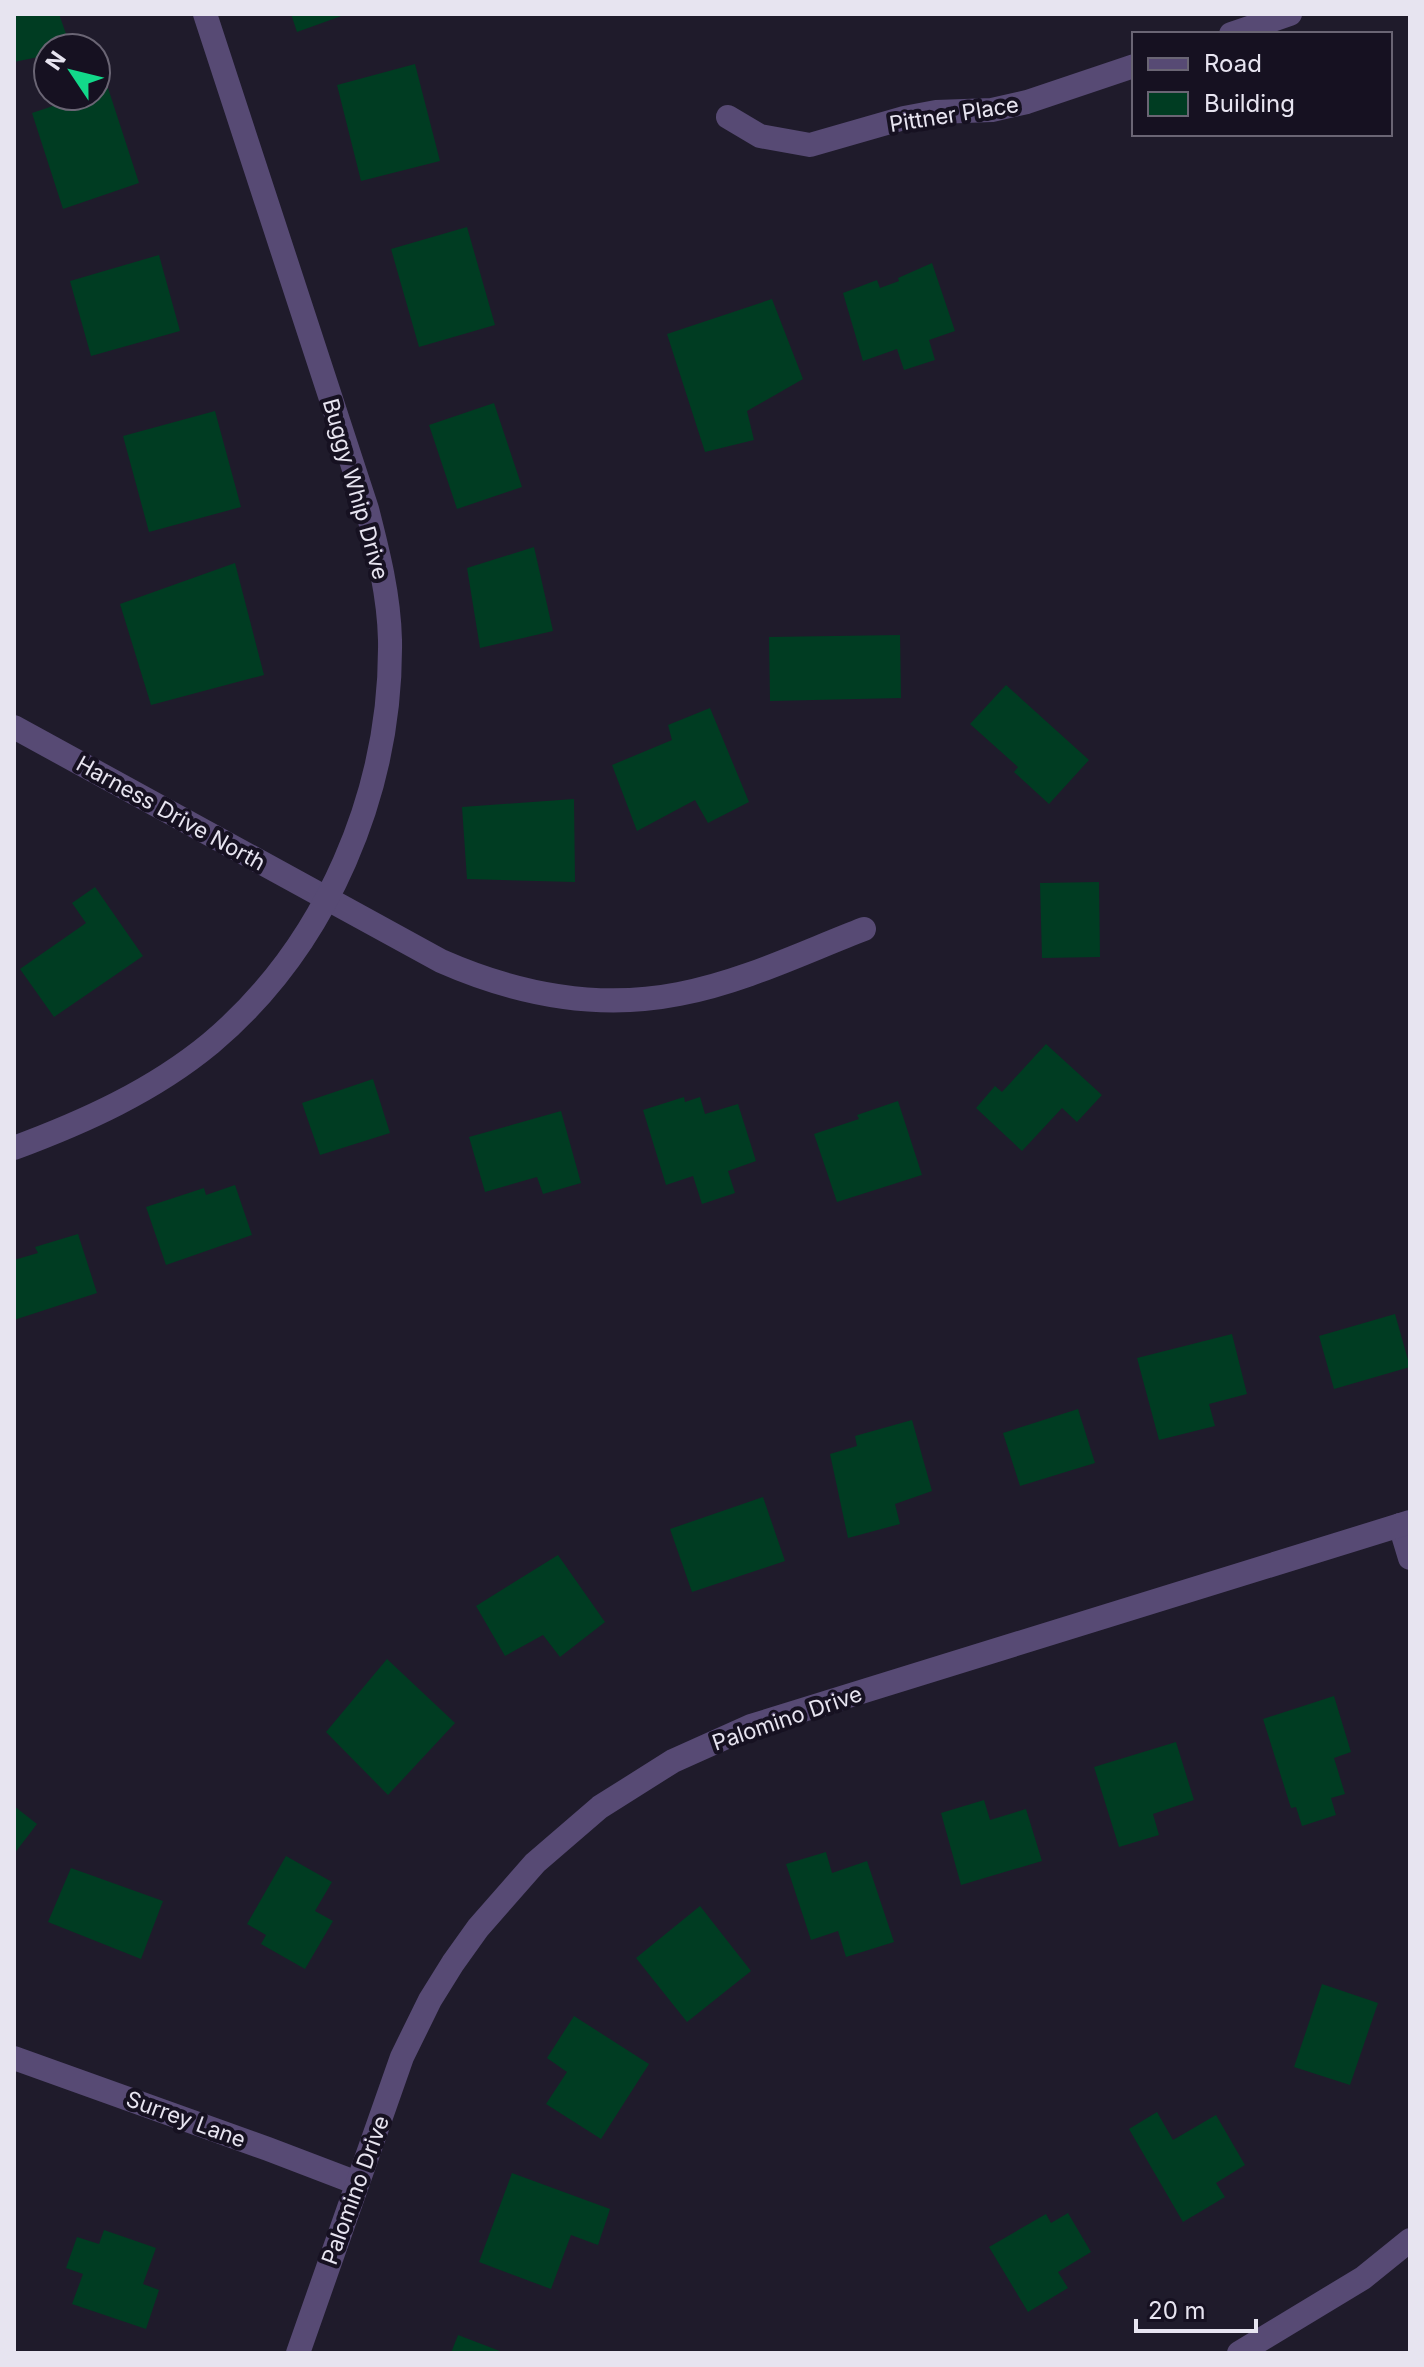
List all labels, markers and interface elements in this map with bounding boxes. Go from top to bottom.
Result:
north arrow [32,32,112,112]
legend [1132,32,1392,136]
text: N [40,46,71,75]
text: Road [1204,49,1262,78]
text: Building [1204,89,1295,118]
street label: Pittner Place [887,91,1021,137]
street label: Buggy Whip Drive [318,395,394,583]
street label: Harness Drive North [72,750,270,876]
street label: Palomino Drive [709,1680,865,1756]
street label: Surrey Lane [123,2085,249,2153]
street label: Palomino Drive [316,2112,394,2268]
scale bar [1136,2283,1256,2333]
text: 20 m [1148,2296,1206,2325]

